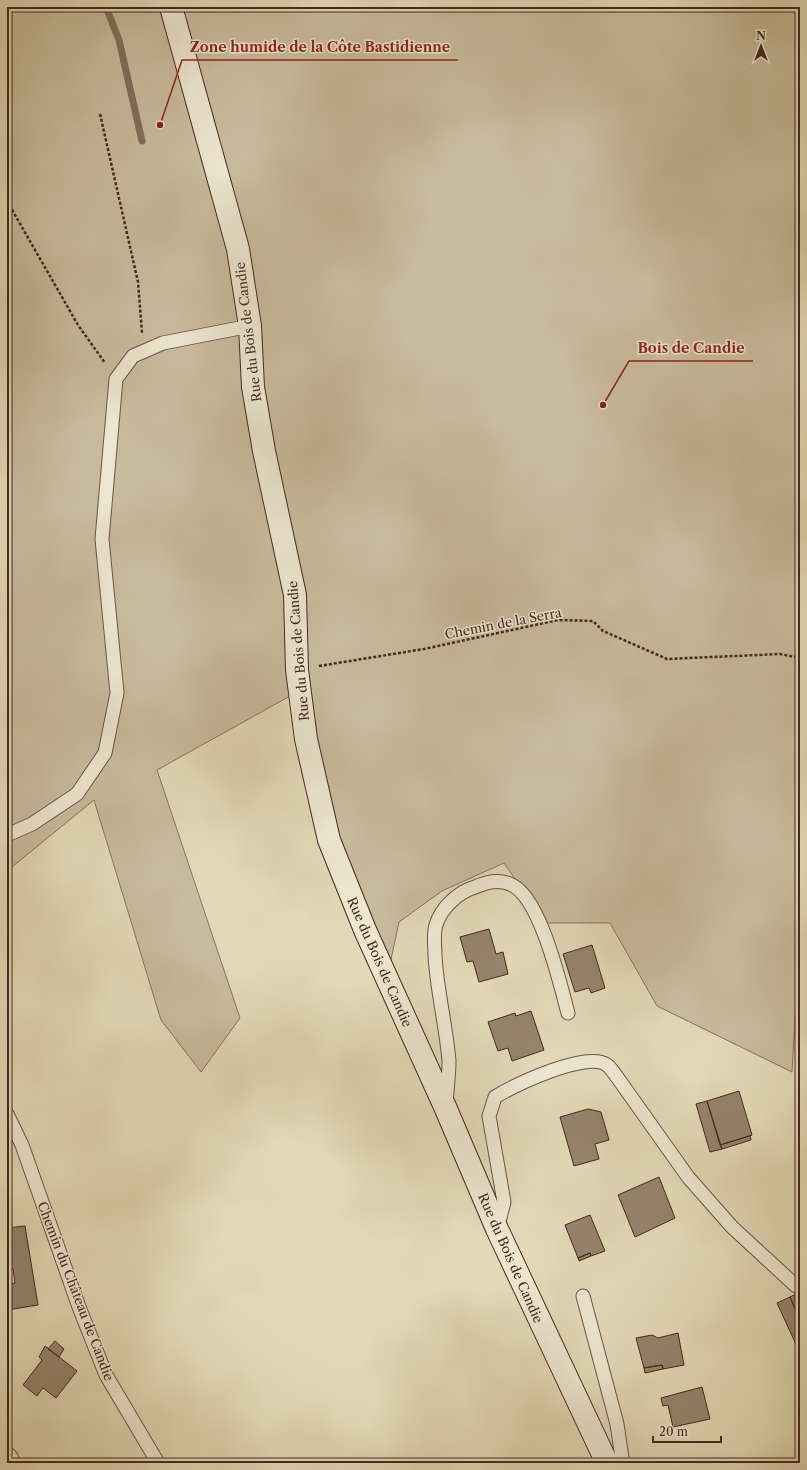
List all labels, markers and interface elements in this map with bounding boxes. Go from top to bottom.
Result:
north arrow [741,26,781,66]
text: N [756,29,766,43]
callout: Zone humide de la Côte Bastidienne [182,34,458,60]
text: Zone humide de la Côte Bastidienne [190,38,450,56]
street label: Rue du Bois de Candie [231,261,265,403]
callout: Bois de Candie [629,335,753,361]
text: Bois de Candie [637,339,745,357]
street label: Rue du Bois de Candie [284,580,312,722]
street label: Chemin de la Serra [443,604,563,642]
street label: Rue du Bois de Candie [344,895,416,1029]
street label: Rue du Bois de Candie [475,1191,547,1325]
street label: Chemin du Château de Candie [34,1199,118,1383]
scale bar [653,1418,721,1444]
text: 20 m [659,1424,688,1439]

